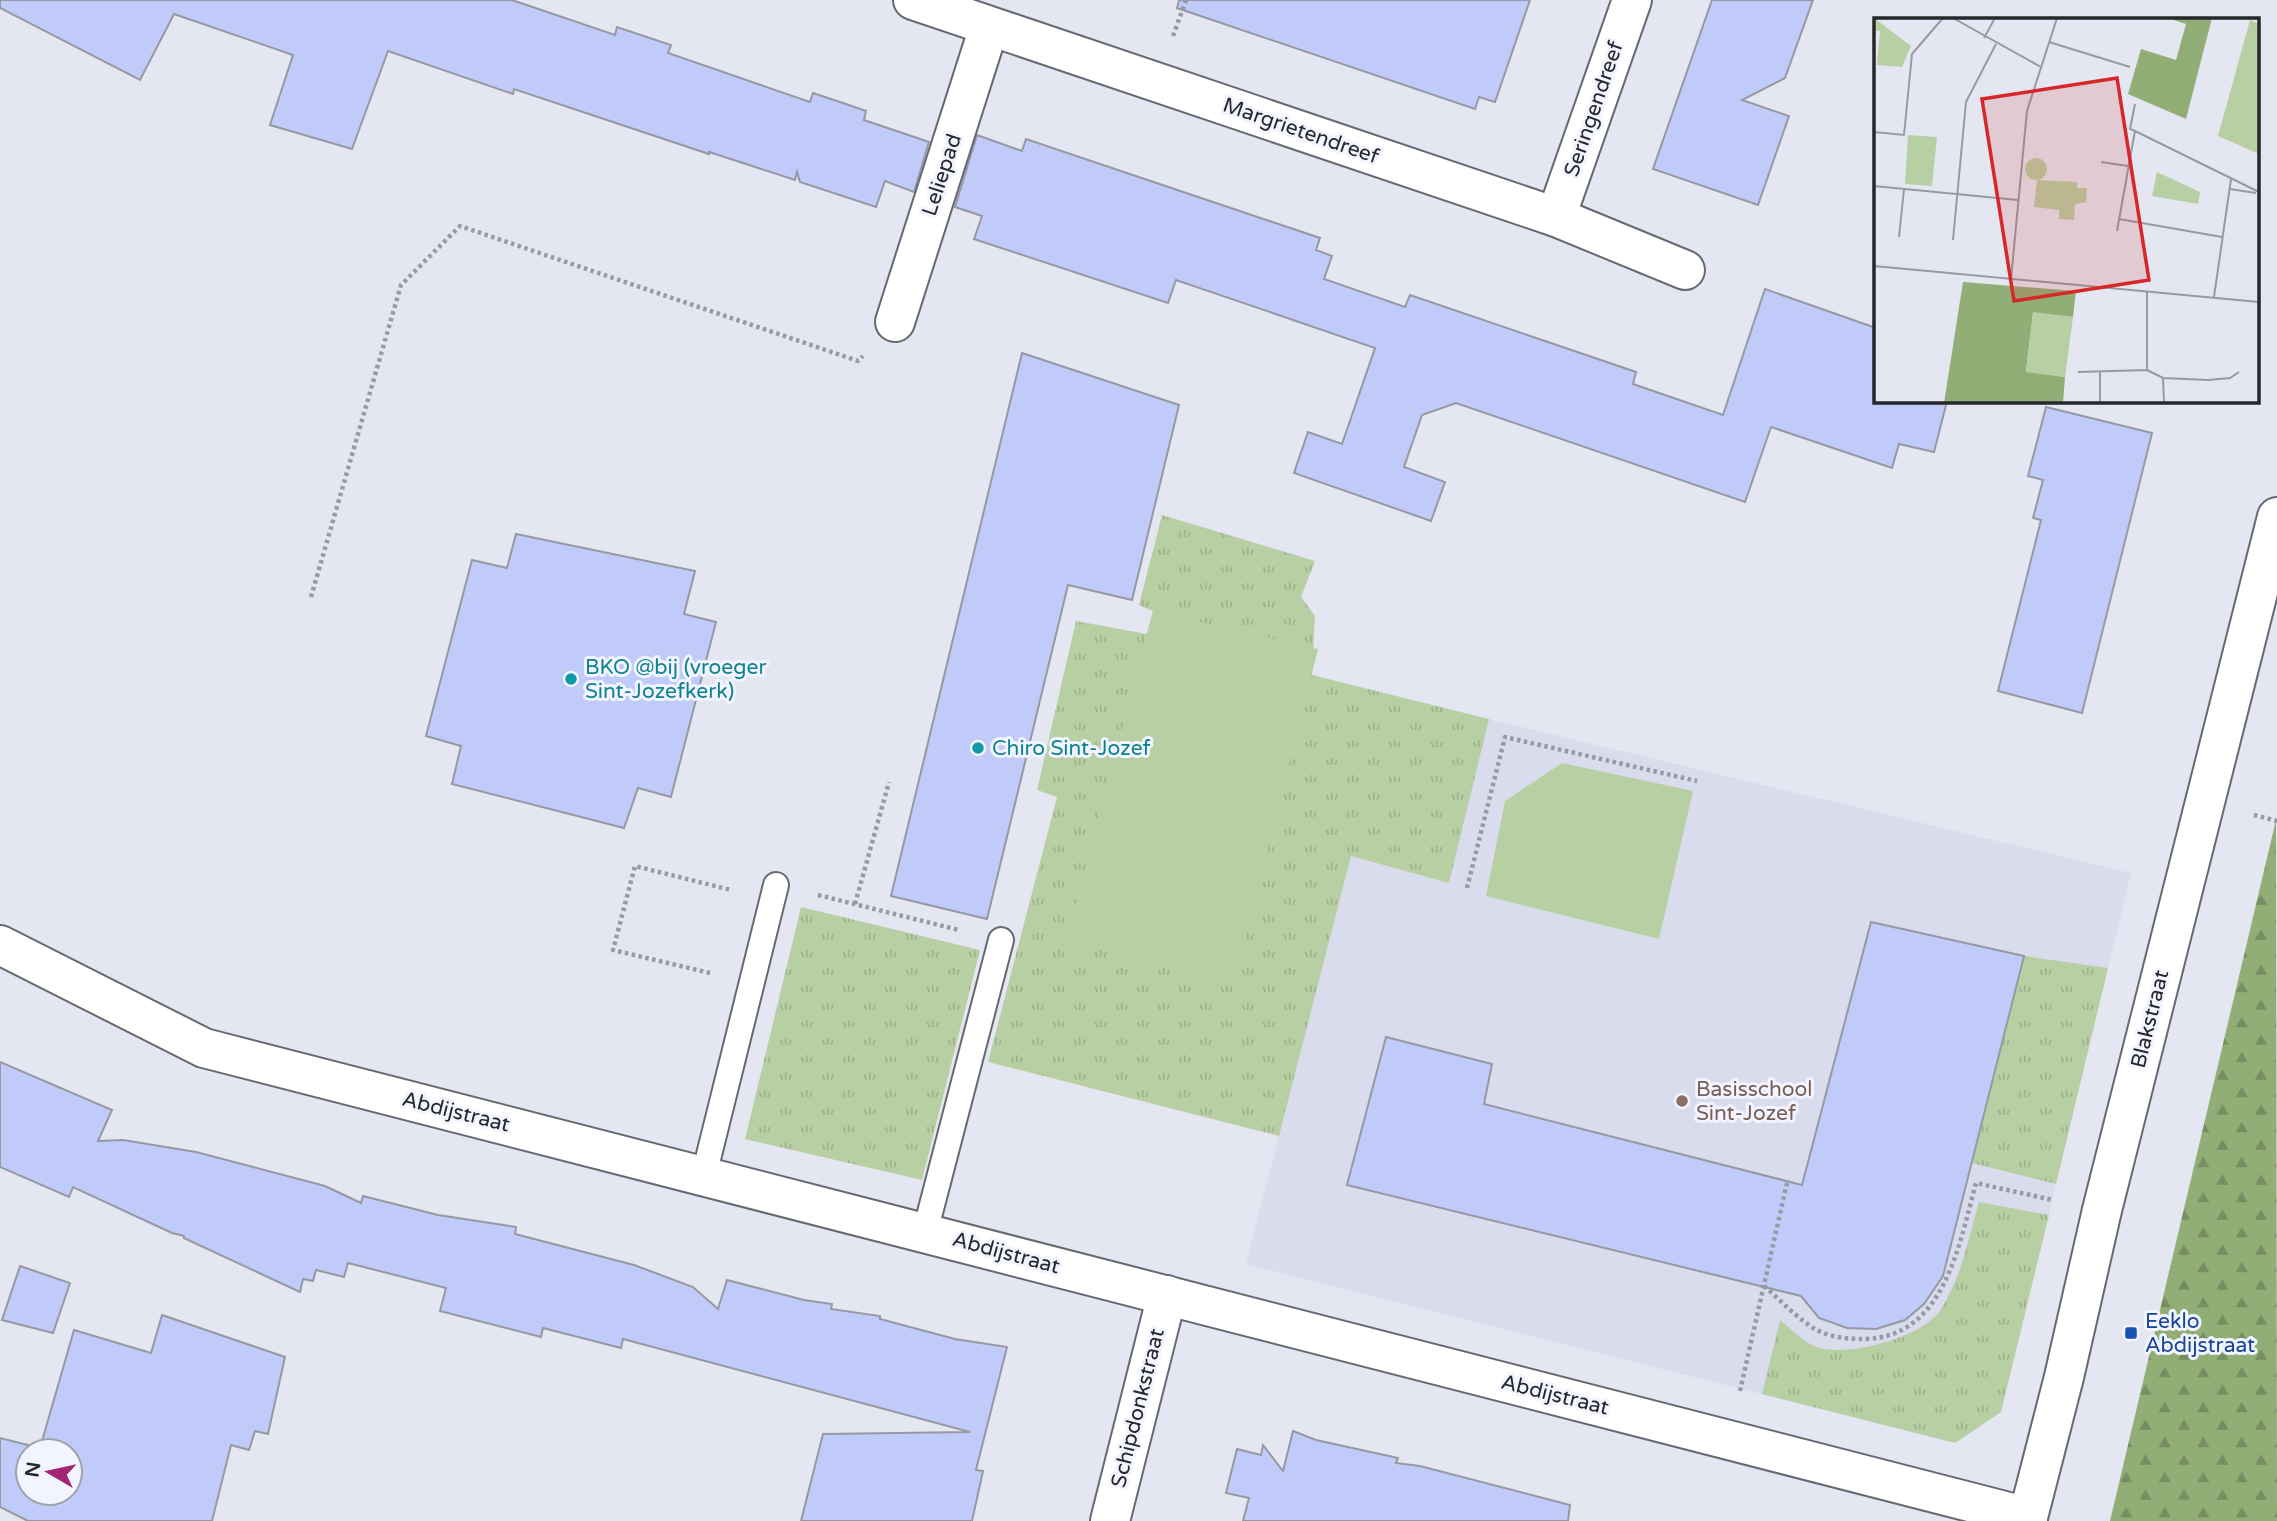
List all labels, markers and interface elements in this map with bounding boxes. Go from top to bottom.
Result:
inset map [1874,18,2260,402]
street label: Seringendreef [1559,38,1629,180]
street label: Margrietendreef [1220,93,1382,169]
street label: Leliepad [917,131,967,219]
place label: BKO @bij (vroeger Sint-Jozefkerk) [585,655,766,704]
marker: BKO @bij (vroeger Sint-Jozefkerk) [563,671,579,687]
place label: Chiro Sint-Jozef [992,736,1151,761]
marker: Chiro Sint-Jozef [970,740,986,756]
street label: Blakstraat [2126,967,2174,1071]
place label: Basisschool Sint-Jozef [1696,1077,1813,1126]
street label: Abdijstraat [400,1087,512,1137]
marker: Basisschool Sint-Jozef [1674,1093,1690,1109]
street label: Abdijstraat [950,1227,1062,1279]
place label: Eeklo Abdijstraat [2145,1309,2255,1358]
marker: Eeklo Abdijstraat [2123,1325,2139,1341]
street label: Schipdonkstraat [1106,1326,1170,1490]
street label: Abdijstraat [1499,1370,1611,1420]
north arrow [14,1437,84,1507]
text: N [21,1460,45,1479]

